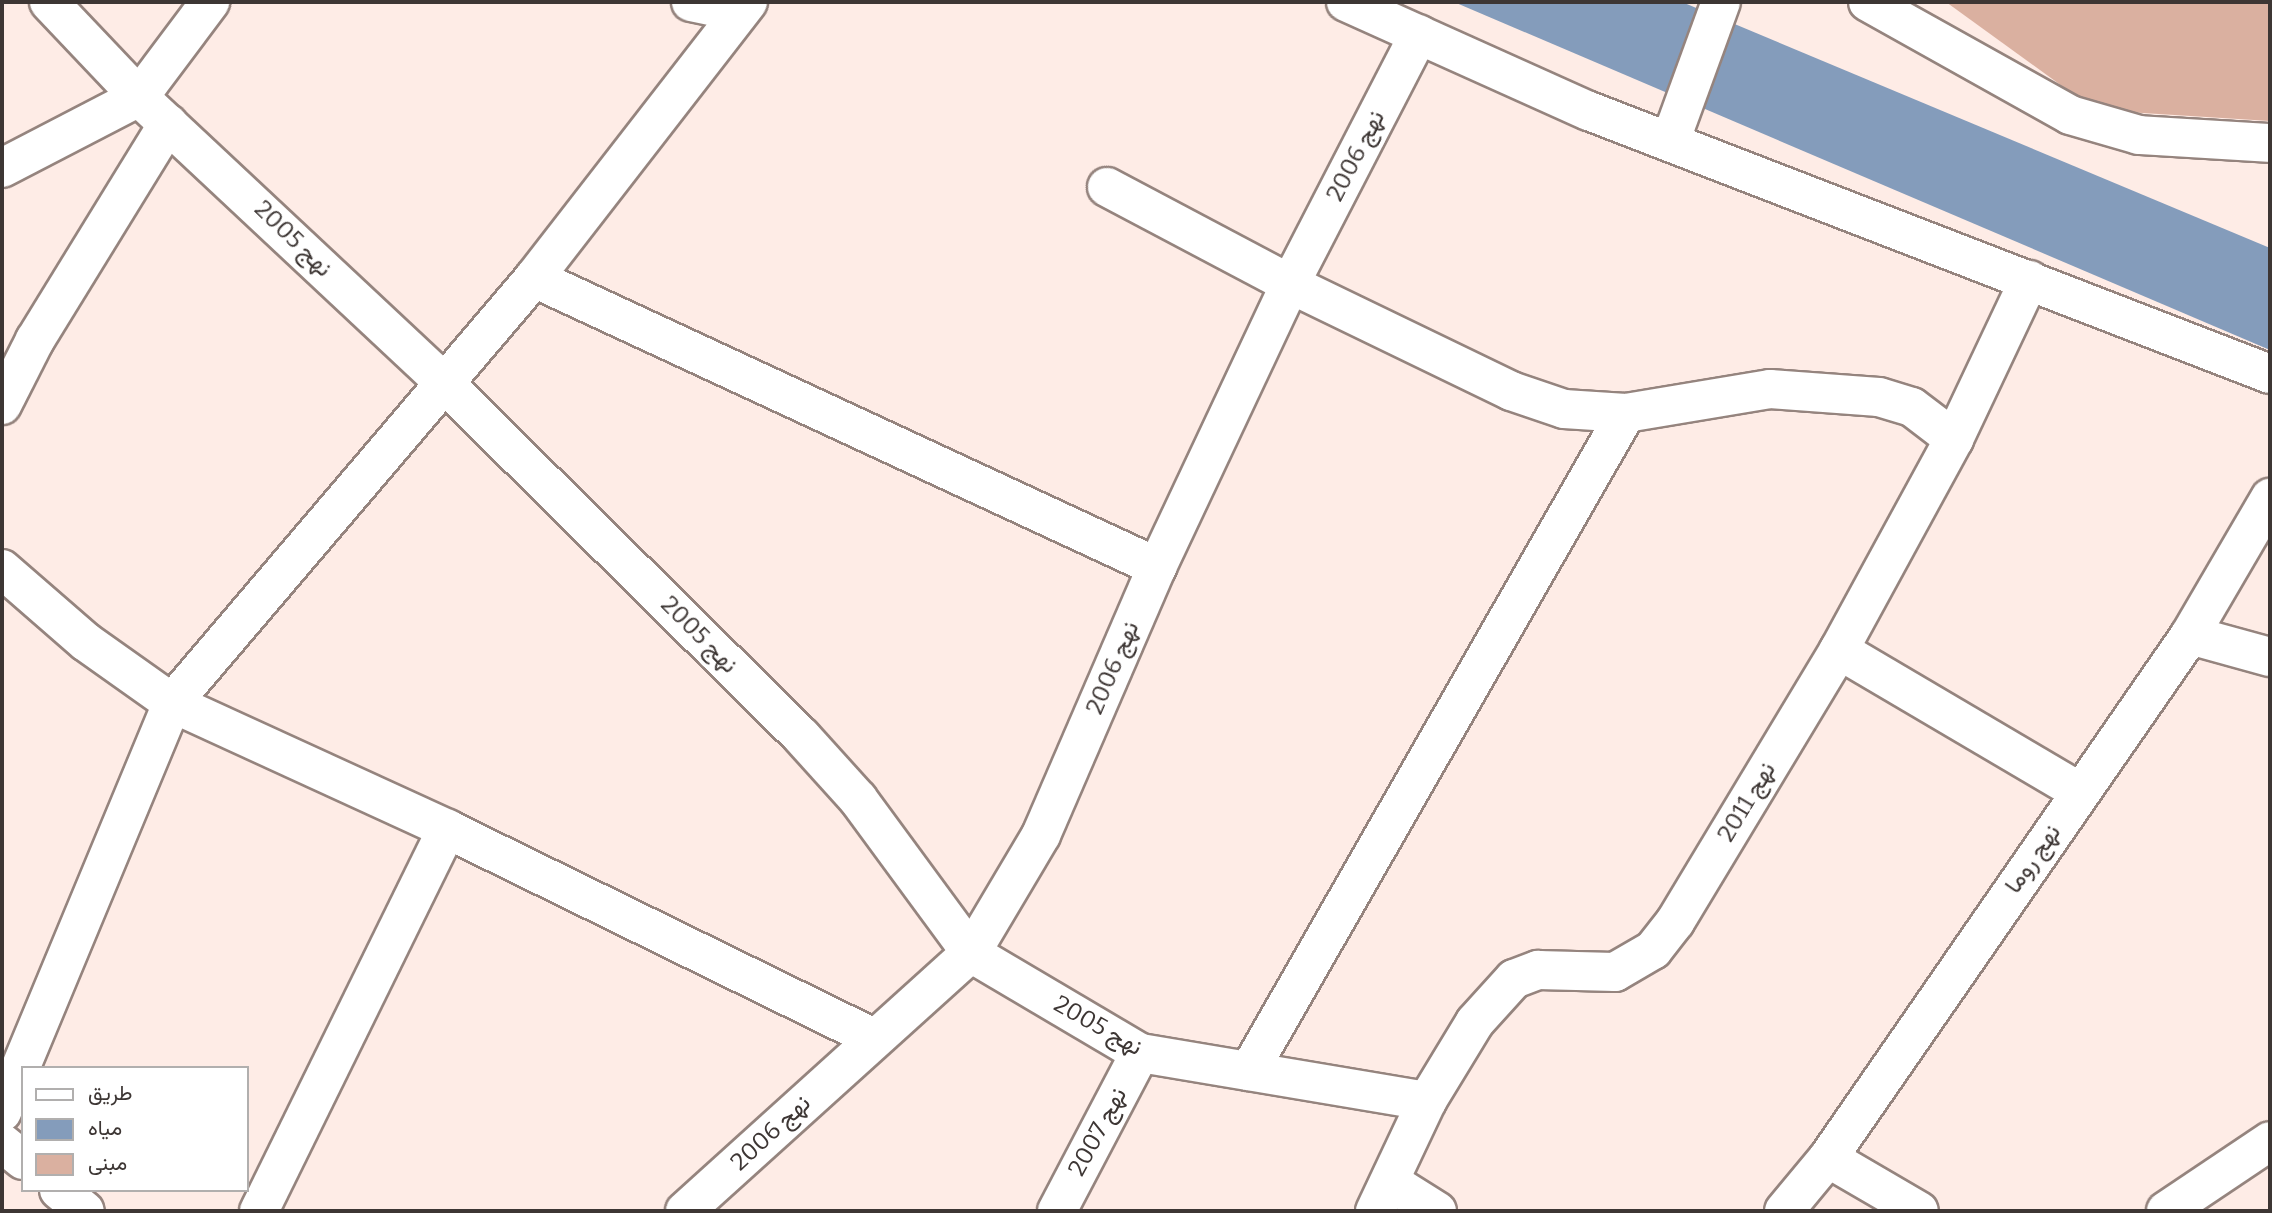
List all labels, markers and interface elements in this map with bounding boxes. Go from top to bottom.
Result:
street label: نهج 2006 [1321,106,1391,206]
street label: نهج 2005 [248,195,338,283]
street label: نهج 2005 [655,591,743,679]
street label: نهج 2006 [1081,617,1145,719]
street label: نهج 2011 [1712,757,1782,847]
street label: نهج روما [1999,819,2067,899]
street label: نهج 2005 [1049,990,1147,1062]
legend [21,1066,248,1192]
text: طريق [88,1080,133,1106]
street label: نهج 2007 [1063,1083,1133,1181]
street label: نهج 2006 [725,1089,817,1177]
text: مياه [88,1115,122,1141]
text: مبنى [88,1150,127,1176]

